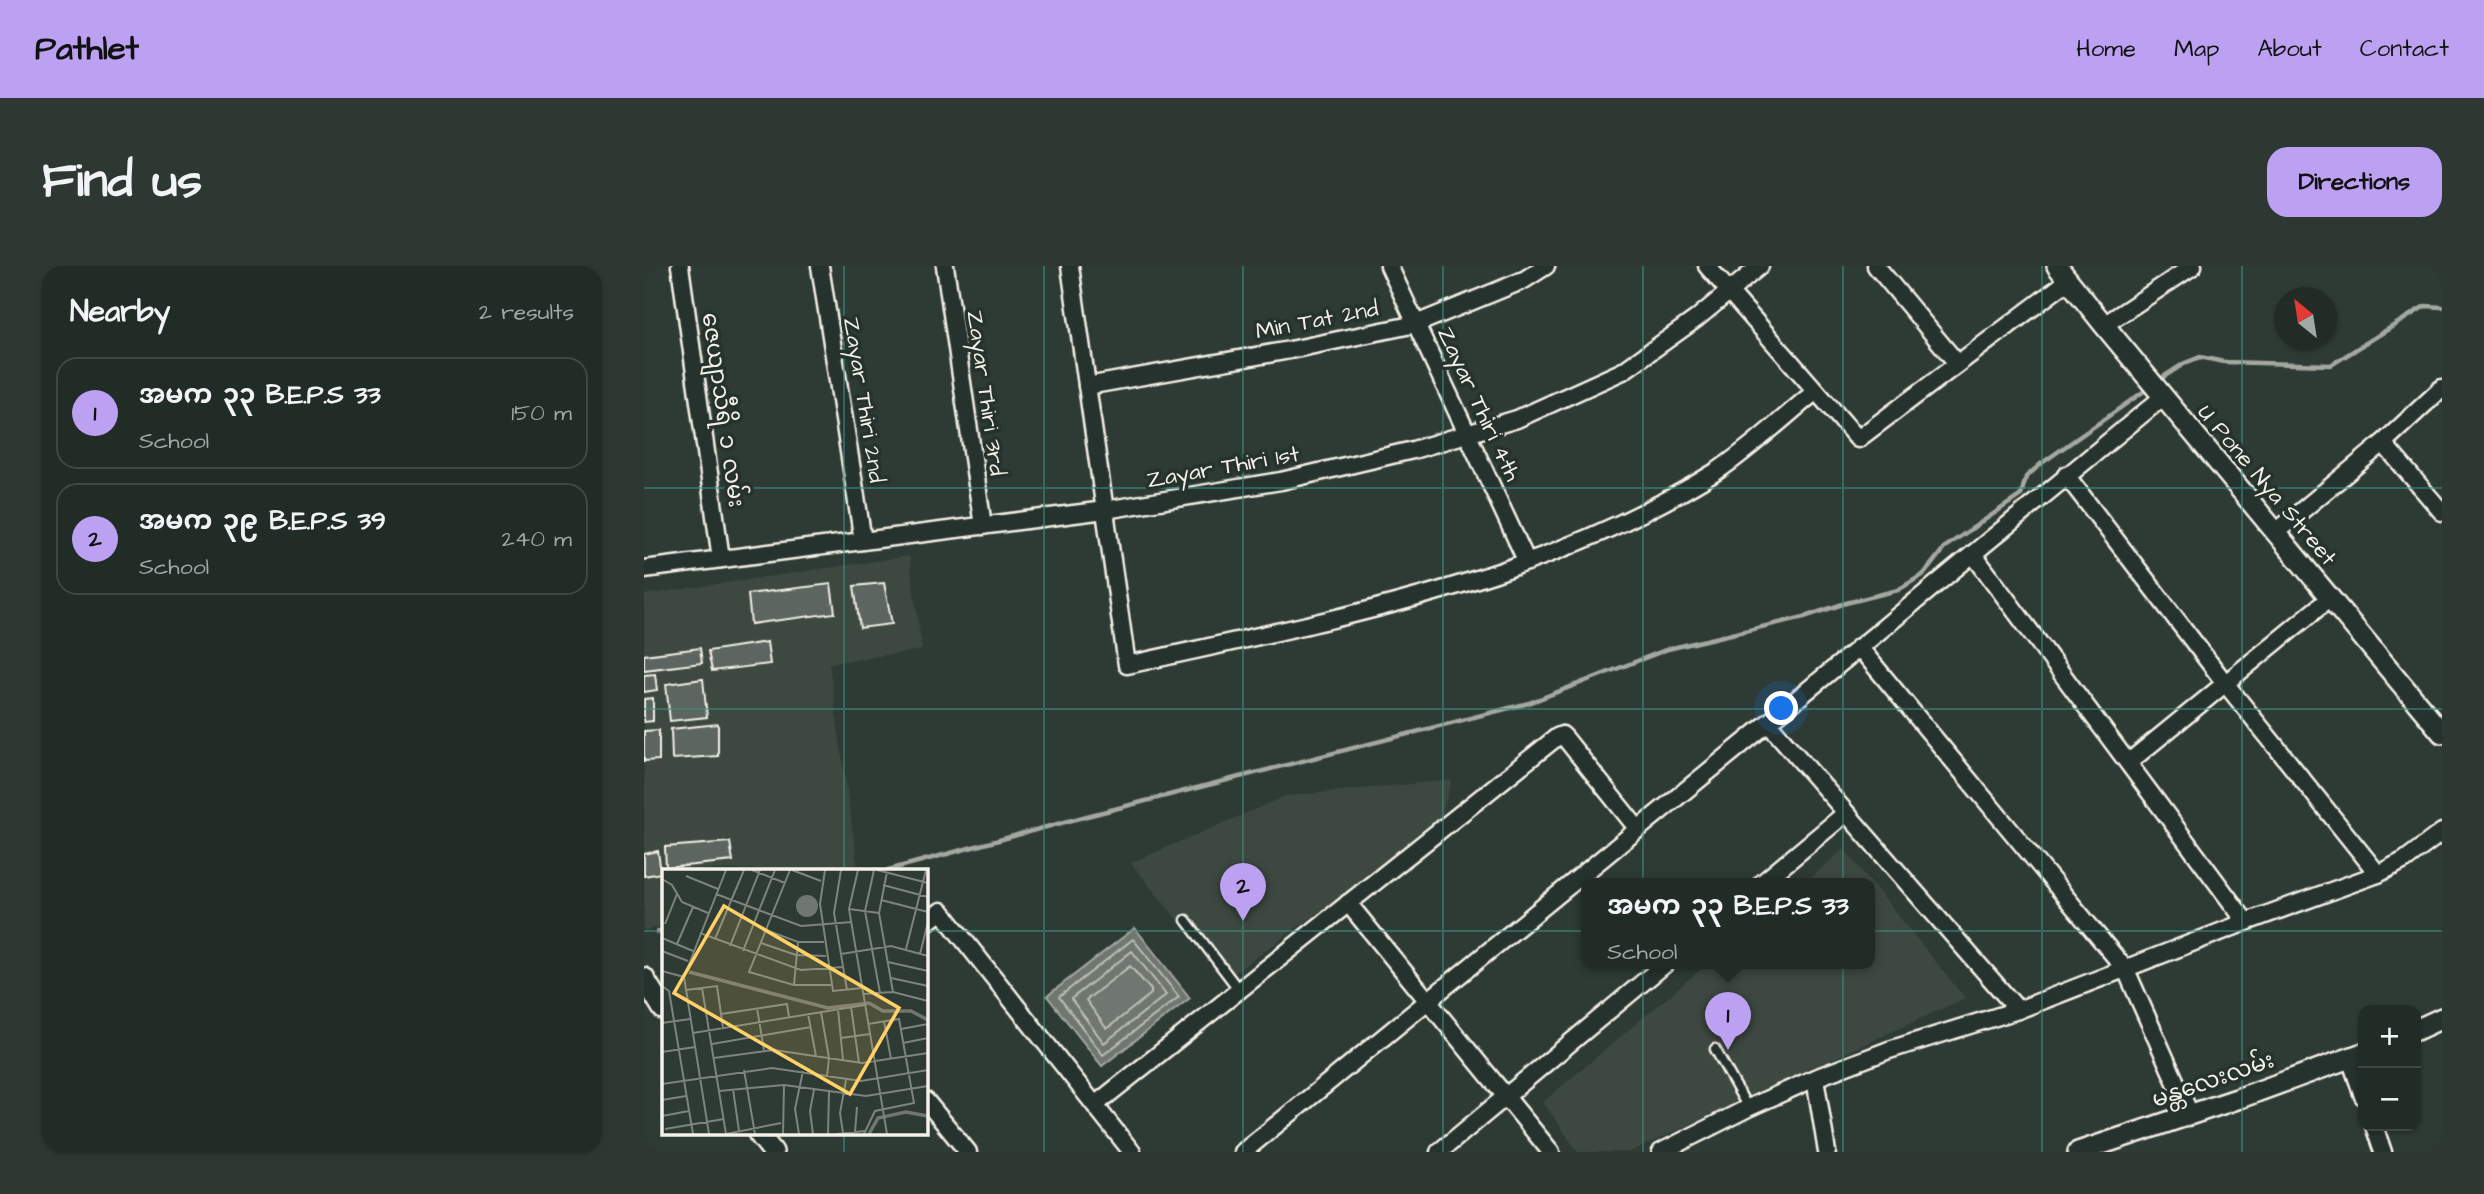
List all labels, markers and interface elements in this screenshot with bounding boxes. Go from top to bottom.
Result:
text: Pathlet [35,26,139,72]
text: Home [2076,32,2136,66]
text: Map [2174,32,2219,66]
text: About [2257,32,2322,66]
text: Contact [2360,32,2449,66]
button: Directions [2267,147,2442,217]
text: Find us [42,148,202,216]
north arrow [2274,287,2337,350]
text: Nearby [70,291,170,333]
street label: Min Tat 2nd [1253,292,1381,348]
text: 2 results [479,296,574,328]
street label: Zayar Thiri 3rd [958,308,1013,478]
street label: ဇေယျာသီရိ ၁ လမ်း [692,311,753,510]
street label: Zayar Thiri 2nd [834,315,893,485]
street label: Zayar Thiri 4th [1428,322,1529,487]
text: အမက ၃၃ B.E.P.S 33 [139,377,381,413]
text: 1 [94,397,96,429]
text: 150 m [511,397,572,429]
street label: U Pone Nya Street [2189,397,2345,574]
text: School [139,425,209,457]
street label: Zayar Thiri 1st [1144,438,1303,497]
text: အမက ၃၉ B.E.P.S 39 [139,503,386,539]
text: 2 [88,523,102,555]
text: 240 m [502,523,572,555]
text: School [139,551,209,583]
your location [1764,691,1798,725]
pin: 2 [1220,863,1266,921]
inset map [662,869,928,1135]
popup [1581,878,1875,969]
text: အမက ၃၃ B.E.P.S 33 [1607,888,1849,924]
text: School [1607,936,1677,968]
pin: 1 [1705,992,1751,1050]
map controls [2358,1005,2421,1131]
button: + [2358,1005,2421,1068]
street label: မန္တလေးလမ်း [2147,1043,2279,1118]
button: − [2358,1068,2421,1131]

